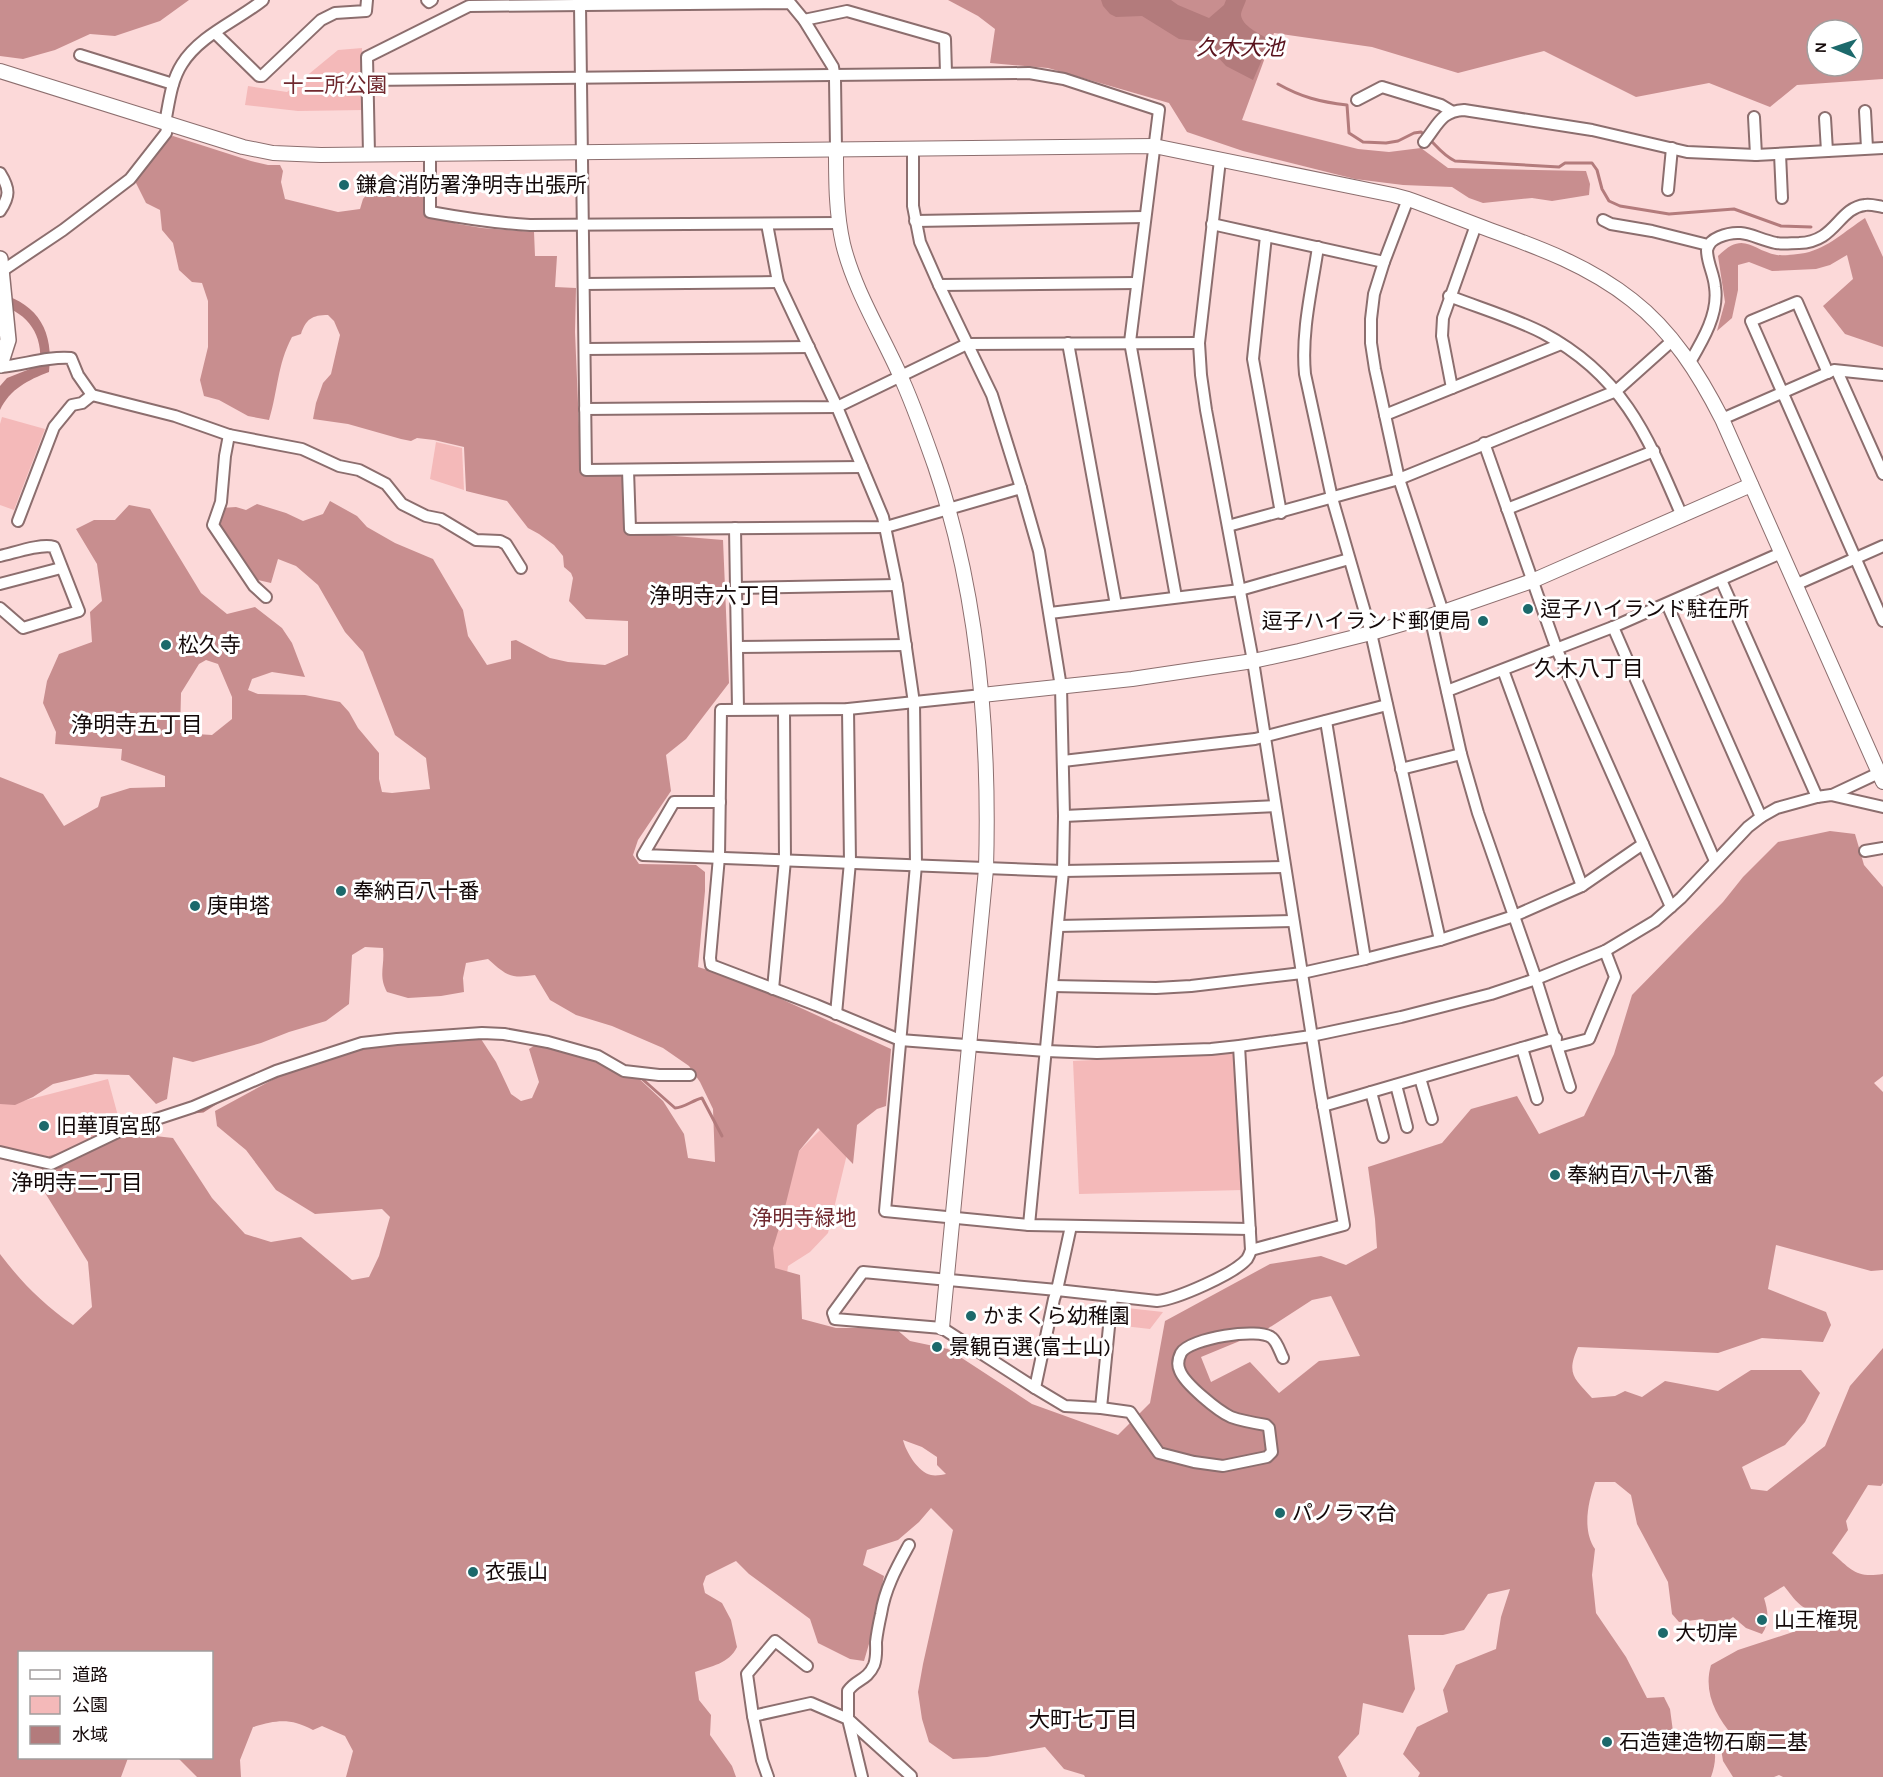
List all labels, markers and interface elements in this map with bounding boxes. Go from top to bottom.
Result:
north arrow [1805,18,1865,78]
water label: 久木大池 [1196,35,1286,61]
text: N [1811,41,1830,54]
park label: 十二所公園 [283,73,388,97]
place label: 鎌倉消防署浄明寺出張所 [356,173,587,197]
marker: 鎌倉消防署浄明寺出張所 [337,178,351,192]
district label: 浄明寺六丁目 [649,583,781,609]
place label: 逗子ハイランド駐在所 [1540,597,1750,621]
marker: 逗子ハイランド駐在所 [1521,602,1535,616]
place label: 逗子ハイランド郵便局 [1261,609,1471,633]
marker: 逗子ハイランド郵便局 [1476,614,1490,628]
place label: 松久寺 [178,633,241,657]
marker: 松久寺 [159,638,173,652]
district label: 久木八丁目 [1534,656,1644,682]
district label: 浄明寺五丁目 [71,712,203,738]
place label: 奉納百八十番 [353,879,479,903]
marker: 奉納百八十番 [334,884,348,898]
place label: 庚申塔 [207,894,270,918]
marker: 庚申塔 [188,899,202,913]
place label: 旧華頂宮邸 [56,1114,161,1138]
marker: 旧華頂宮邸 [37,1119,51,1133]
place label: 奉納百八十八番 [1567,1163,1714,1187]
marker: 奉納百八十八番 [1548,1168,1562,1182]
district label: 浄明寺二丁目 [11,1170,143,1196]
park label: 浄明寺緑地 [752,1206,857,1230]
place label: かまくら幼稚園 [983,1304,1130,1328]
marker: かまくら幼稚園 [964,1309,978,1323]
place label: 景観百選(富士山) [949,1335,1111,1359]
marker: 景観百選(富士山) [930,1340,944,1354]
place label: パノラマ台 [1292,1501,1397,1525]
marker: パノラマ台 [1273,1506,1287,1520]
place label: 衣張山 [485,1560,548,1584]
marker: 衣張山 [466,1565,480,1579]
place label: 山王権現 [1774,1608,1858,1632]
marker: 山王権現 [1755,1613,1769,1627]
place label: 大切岸 [1675,1621,1738,1645]
marker: 大切岸 [1656,1626,1670,1640]
legend [18,1651,213,1759]
text: 道路 [72,1664,108,1686]
text: 公園 [72,1694,108,1716]
district label: 大町七丁目 [1028,1707,1138,1733]
text: 水域 [72,1724,108,1746]
place label: 石造建造物石廟二基 [1619,1730,1808,1754]
marker: 石造建造物石廟二基 [1600,1735,1614,1749]

